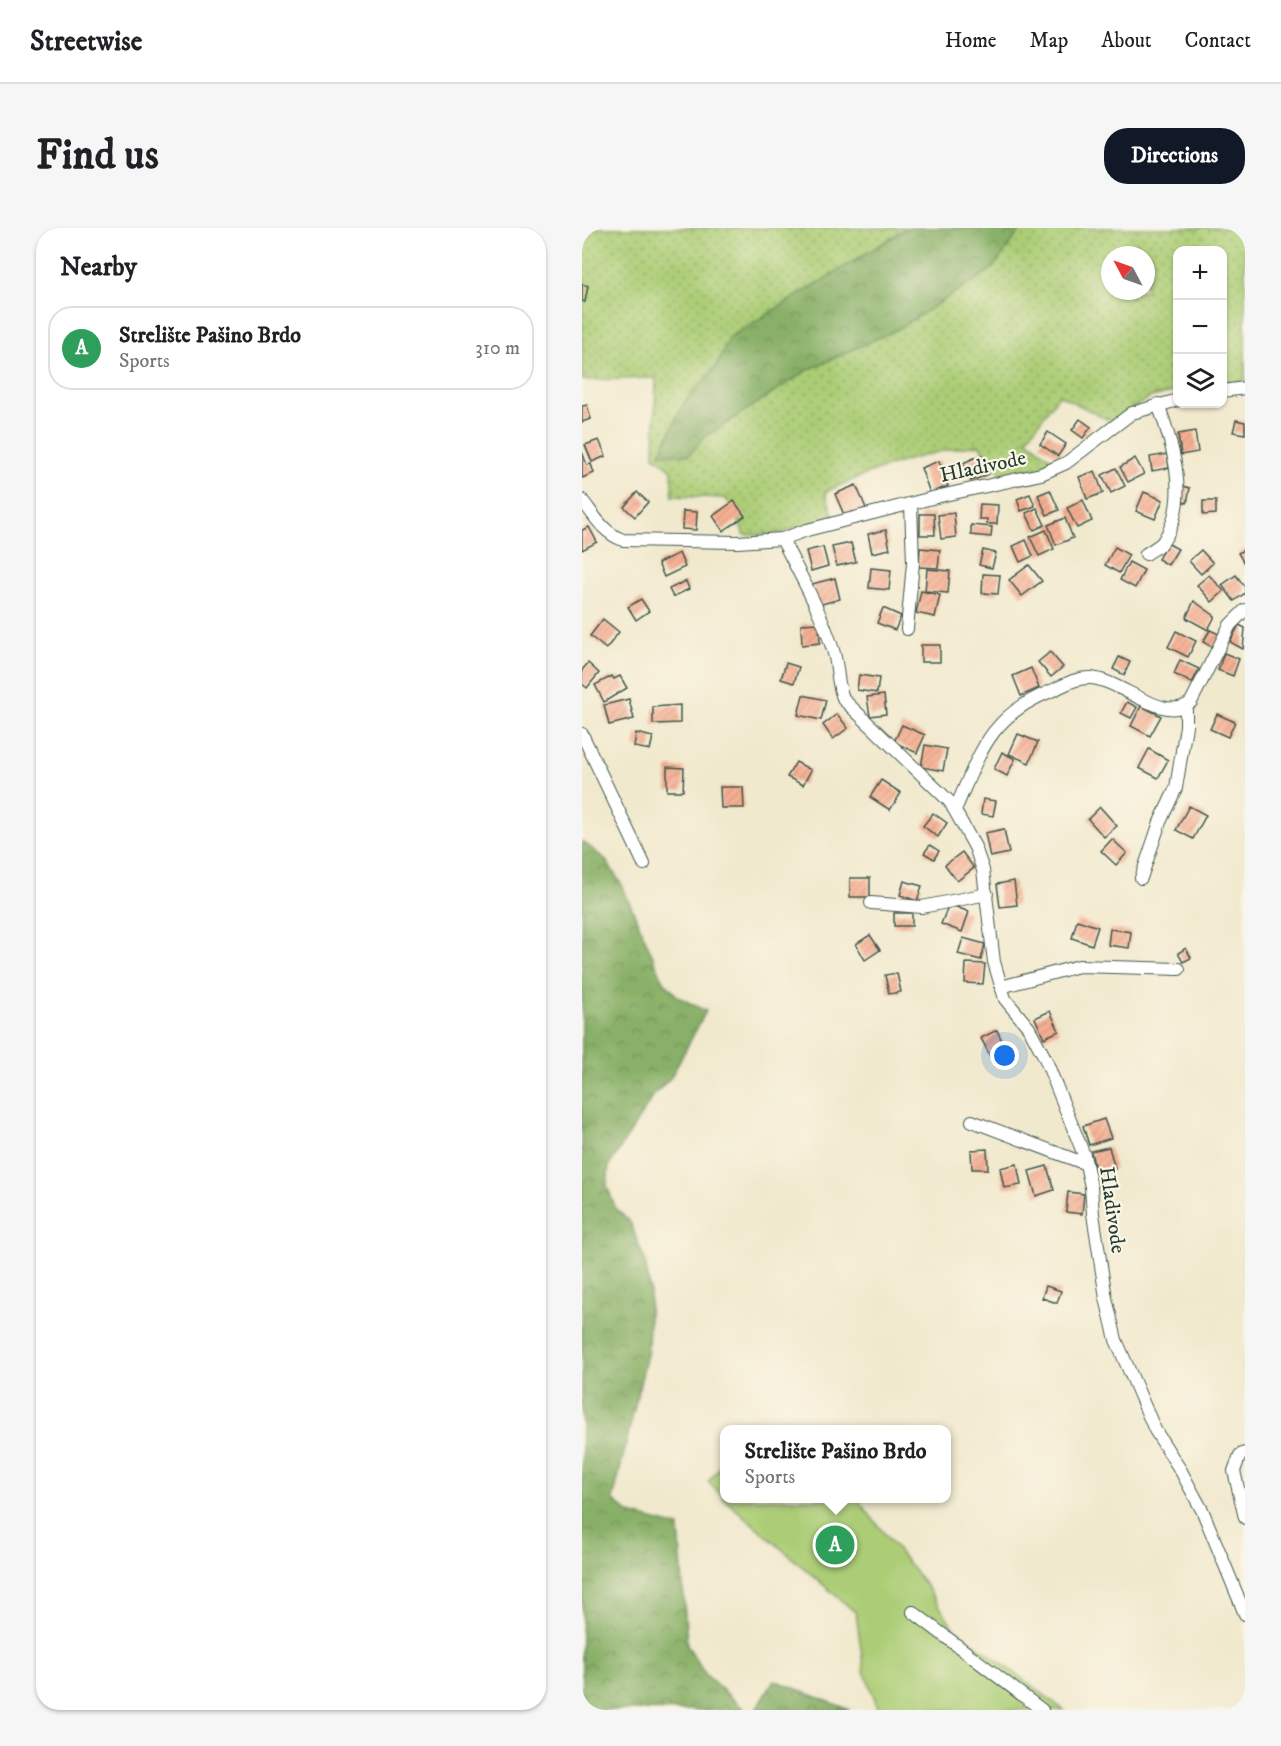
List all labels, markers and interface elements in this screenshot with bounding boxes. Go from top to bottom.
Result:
text: Streetwise [30,24,142,59]
text: Home [945,28,997,54]
text: Map [1030,28,1068,54]
text: About [1101,28,1152,54]
text: Contact [1185,28,1251,54]
button: Directions [1104,128,1245,184]
text: Find us [36,130,159,182]
north arrow [1101,246,1155,300]
map controls [1173,246,1227,408]
button: + [1173,246,1227,300]
text: Nearby [60,251,137,284]
button: − [1173,300,1227,354]
text: Strelište Pašino Brdo [119,322,301,349]
text: A [75,336,88,361]
text: 310 m [475,336,520,361]
text: Sports [119,349,170,374]
button: layers [1173,354,1227,408]
street label: Hladivode [938,445,1029,489]
your location [990,1041,1019,1070]
street label: Hladivode [1093,1165,1131,1255]
popup [720,1425,951,1503]
text: Strelište Pašino Brdo [745,1438,926,1465]
text: Sports [745,1465,795,1490]
pin: A [816,1522,854,1568]

